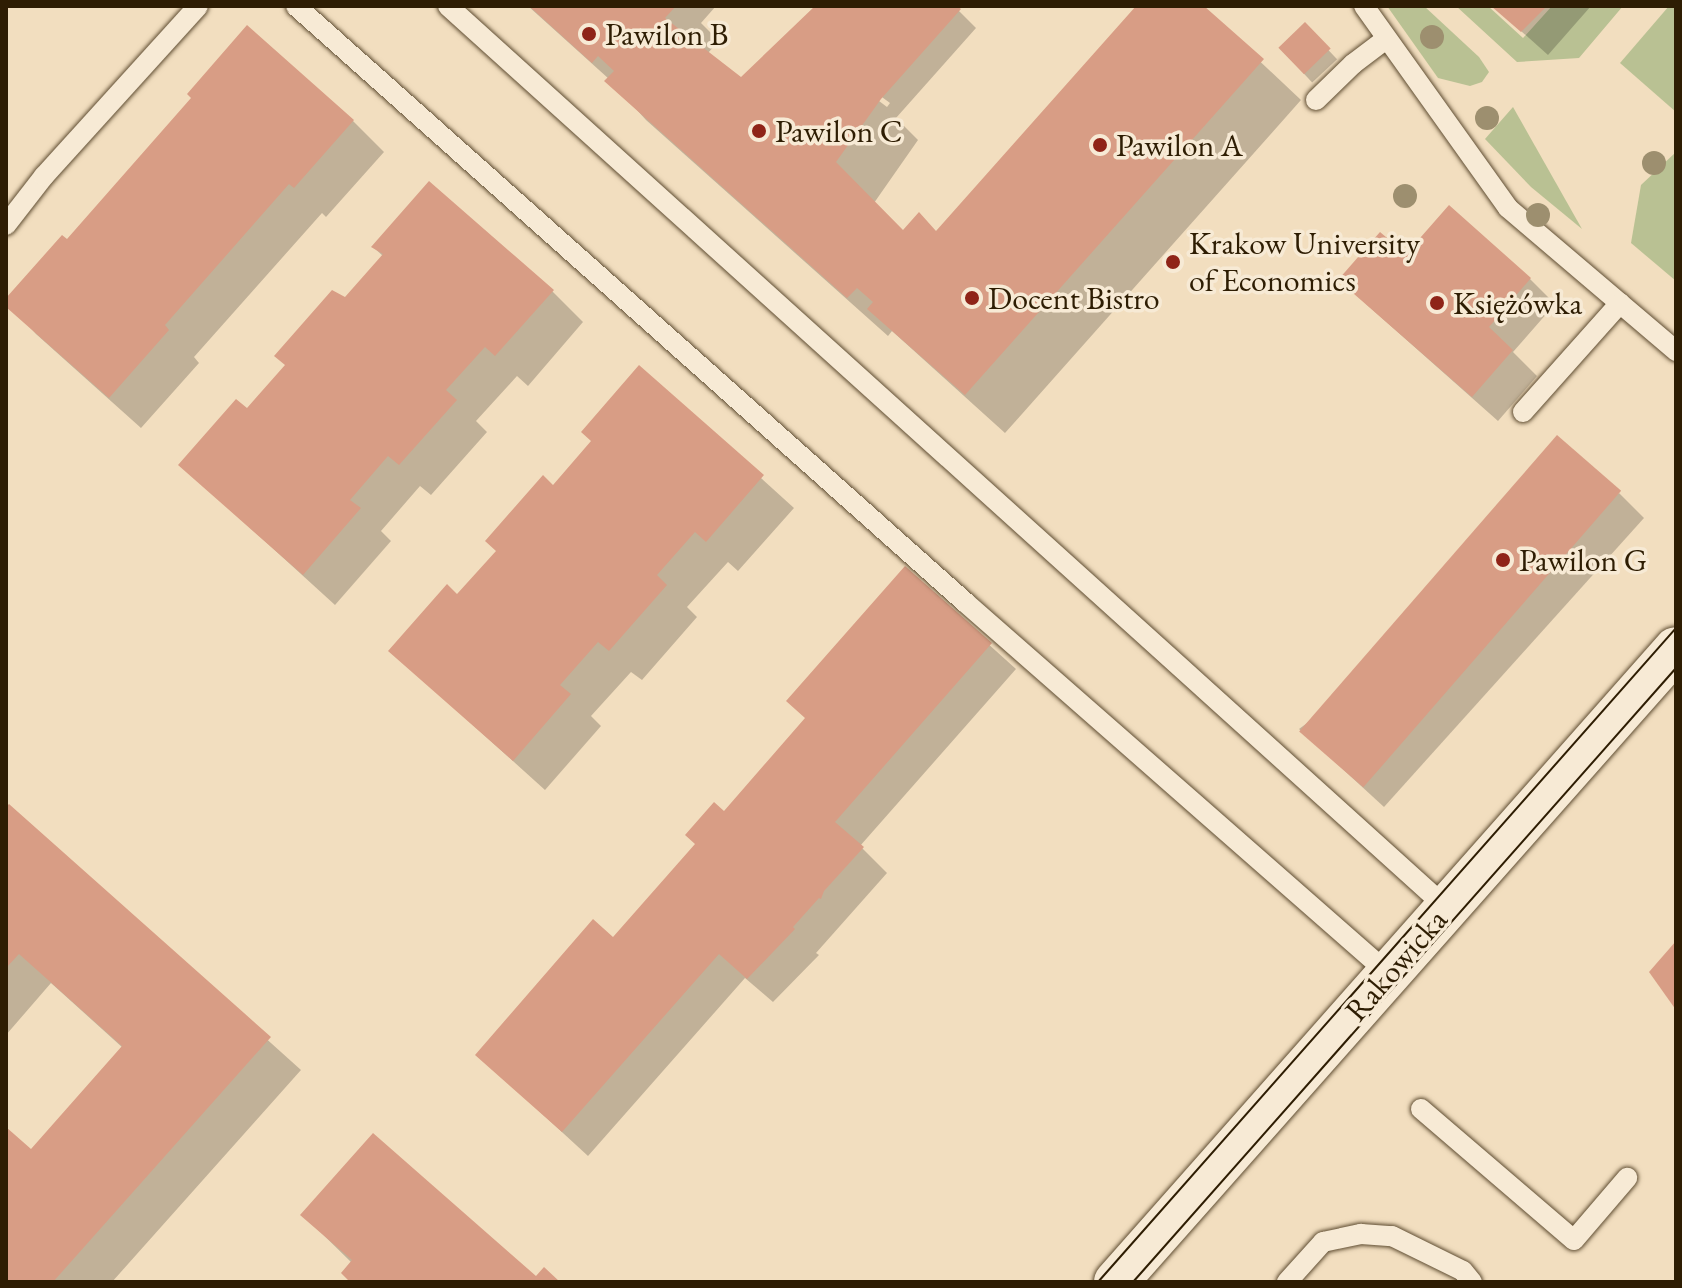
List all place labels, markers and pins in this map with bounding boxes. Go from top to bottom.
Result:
place label: Pawilon B [605,15,729,53]
marker: Pawilon B [580,25,598,43]
place label: Pawilon C [775,112,902,150]
marker: Pawilon C [750,122,768,140]
place label: Pawilon A [1116,126,1243,164]
marker: Pawilon A [1091,136,1109,154]
place label: Krakow University of Economics [1189,225,1420,300]
marker: Krakow University of Economics [1164,253,1182,271]
place label: Docent Bistro [988,279,1160,317]
place label: Księżówka [1453,284,1582,322]
marker: Docent Bistro [963,289,981,307]
marker: Księżówka [1428,294,1446,312]
place label: Pawilon G [1519,541,1647,579]
marker: Pawilon G [1494,551,1512,569]

